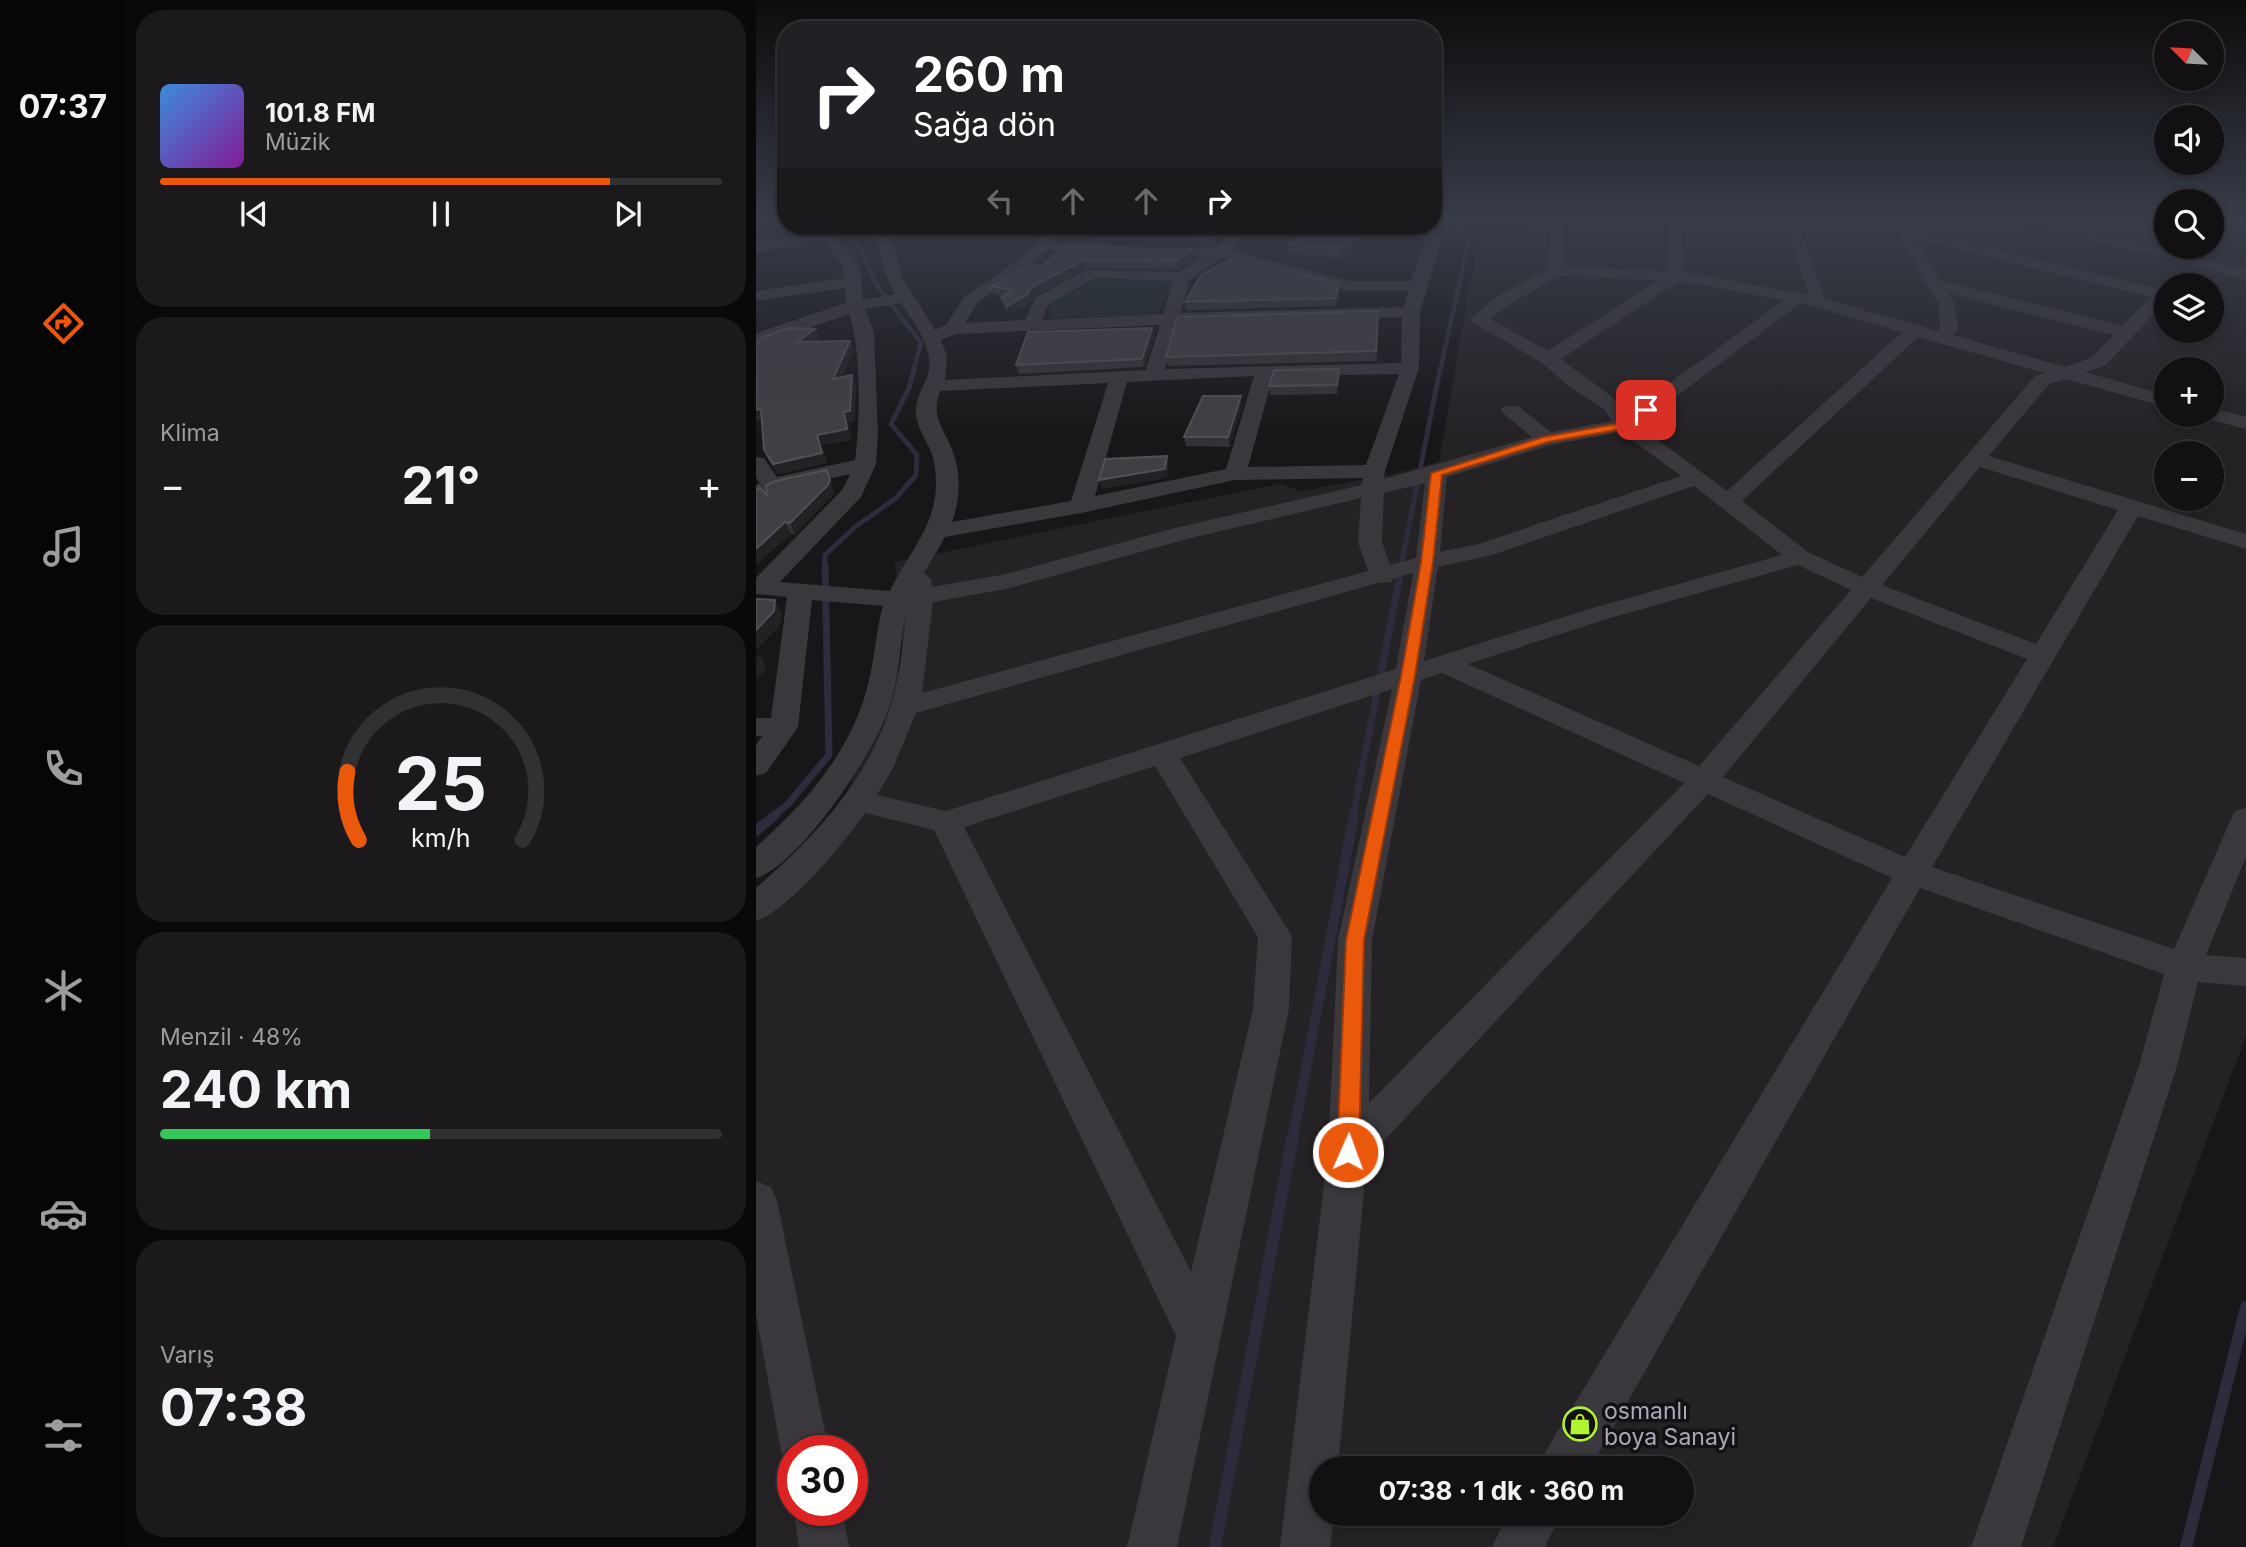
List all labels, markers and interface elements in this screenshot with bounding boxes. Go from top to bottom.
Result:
north arrow [2154,21,2224,91]
map controls [2154,21,2224,511]
text: 260 m [913,45,1065,104]
icon: right [798,49,889,140]
text: 07:37 [19,87,107,126]
text: 101.8 FM [265,97,375,128]
text: Sağa dön [913,105,1056,144]
button: sound [2154,105,2224,175]
text: Müzik [265,128,330,156]
icon: left [981,182,1019,220]
icon: ahead [1054,182,1092,220]
icon: ahead [1127,182,1165,220]
icon: right [1200,182,1238,220]
button: search [2154,189,2224,259]
icon: previous [235,195,273,233]
icon: pause [422,195,460,233]
icon: next [609,195,647,233]
button: layers [2154,273,2224,343]
icon: directions [39,299,88,348]
button: + [2154,357,2224,427]
pin [1616,380,1676,440]
icon: arrive [1627,391,1665,429]
text: Klima [160,419,220,447]
button: − [2154,441,2224,511]
text: 21° [401,454,481,517]
text: − [160,462,185,508]
text: + [697,462,722,508]
icon: music [39,522,88,571]
text: 25 [395,739,487,828]
icon: phone [39,744,88,793]
text: km/h [411,822,471,852]
icon: climate [39,966,88,1015]
text: Menzil · 48% [160,1023,303,1051]
text: 240 km [160,1058,352,1121]
position arrow [1311,1115,1385,1189]
icon: car [39,1189,88,1238]
text: Varış [160,1341,214,1369]
text: 07:38 [160,1376,307,1439]
place label: osmanlı boya Sanayi [1604,1397,1736,1451]
shop icon: osmanlı boya Sanayi [1561,1405,1599,1443]
icon: filters [39,1411,88,1460]
speed limit sign: 30 [777,1435,868,1526]
text: 07:38 · 1 dk · 360 m [1379,1475,1624,1506]

